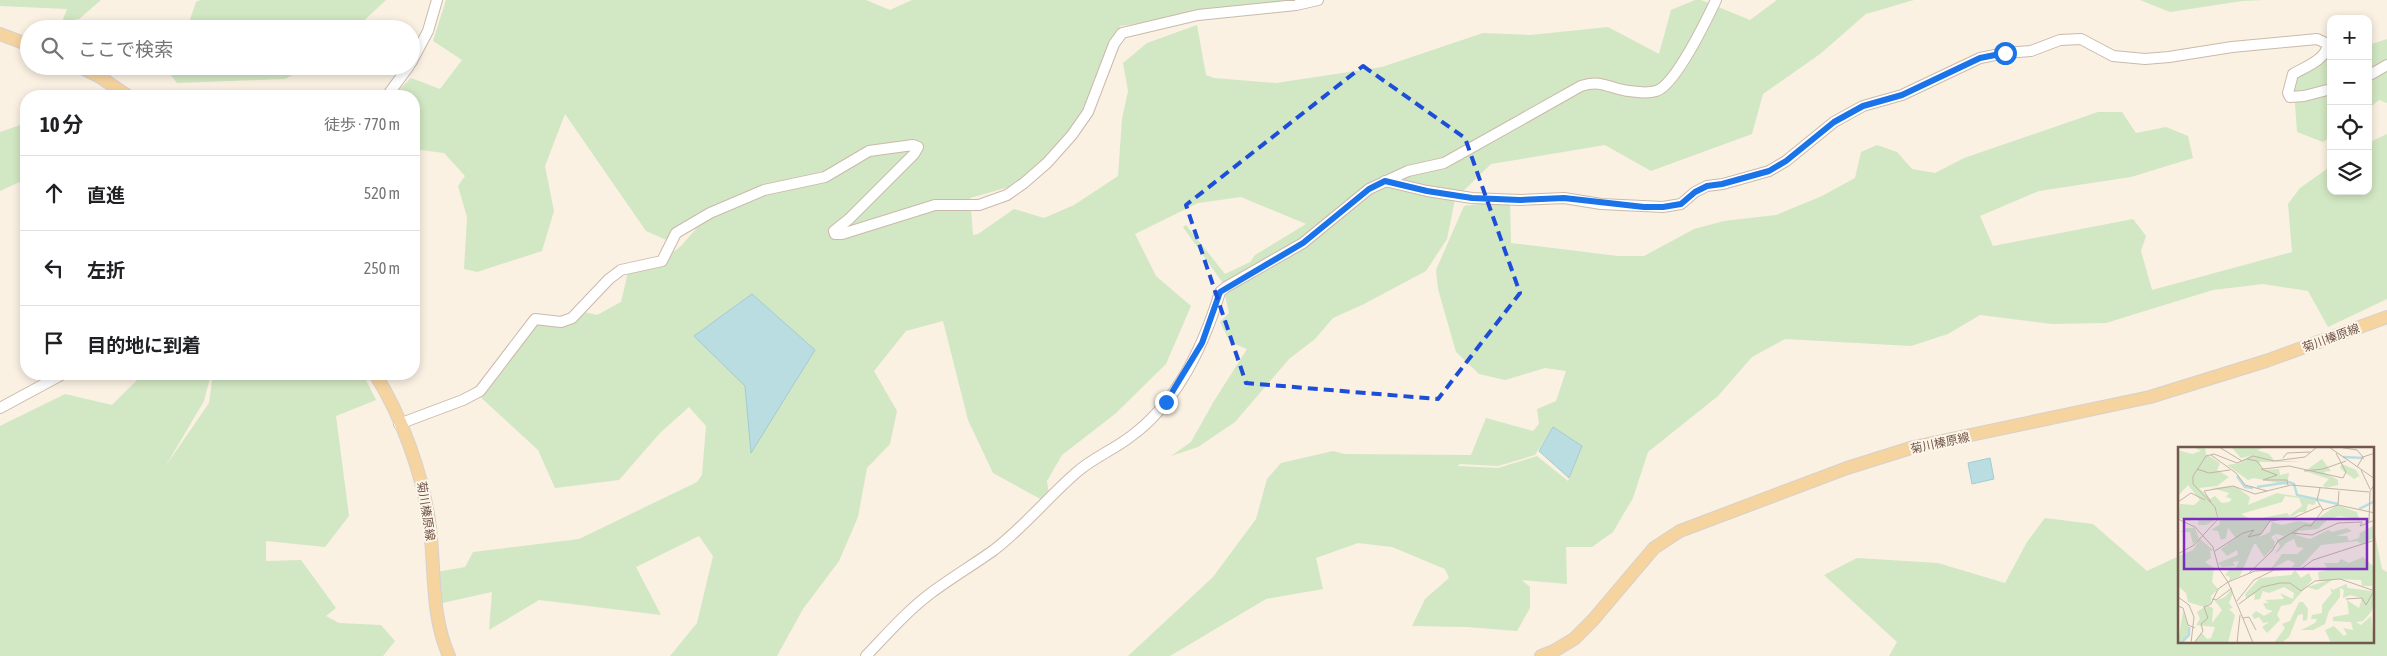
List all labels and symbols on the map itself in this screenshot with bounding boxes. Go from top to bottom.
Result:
route start [1994,42,2017,65]
street label: 菊川榛原線 [2300,321,2362,355]
route end [1155,391,1178,414]
street label: 菊川榛原線 [1909,430,1971,456]
inset map [2178,447,2374,644]
street label: 菊川榛原線 [414,480,438,542]

